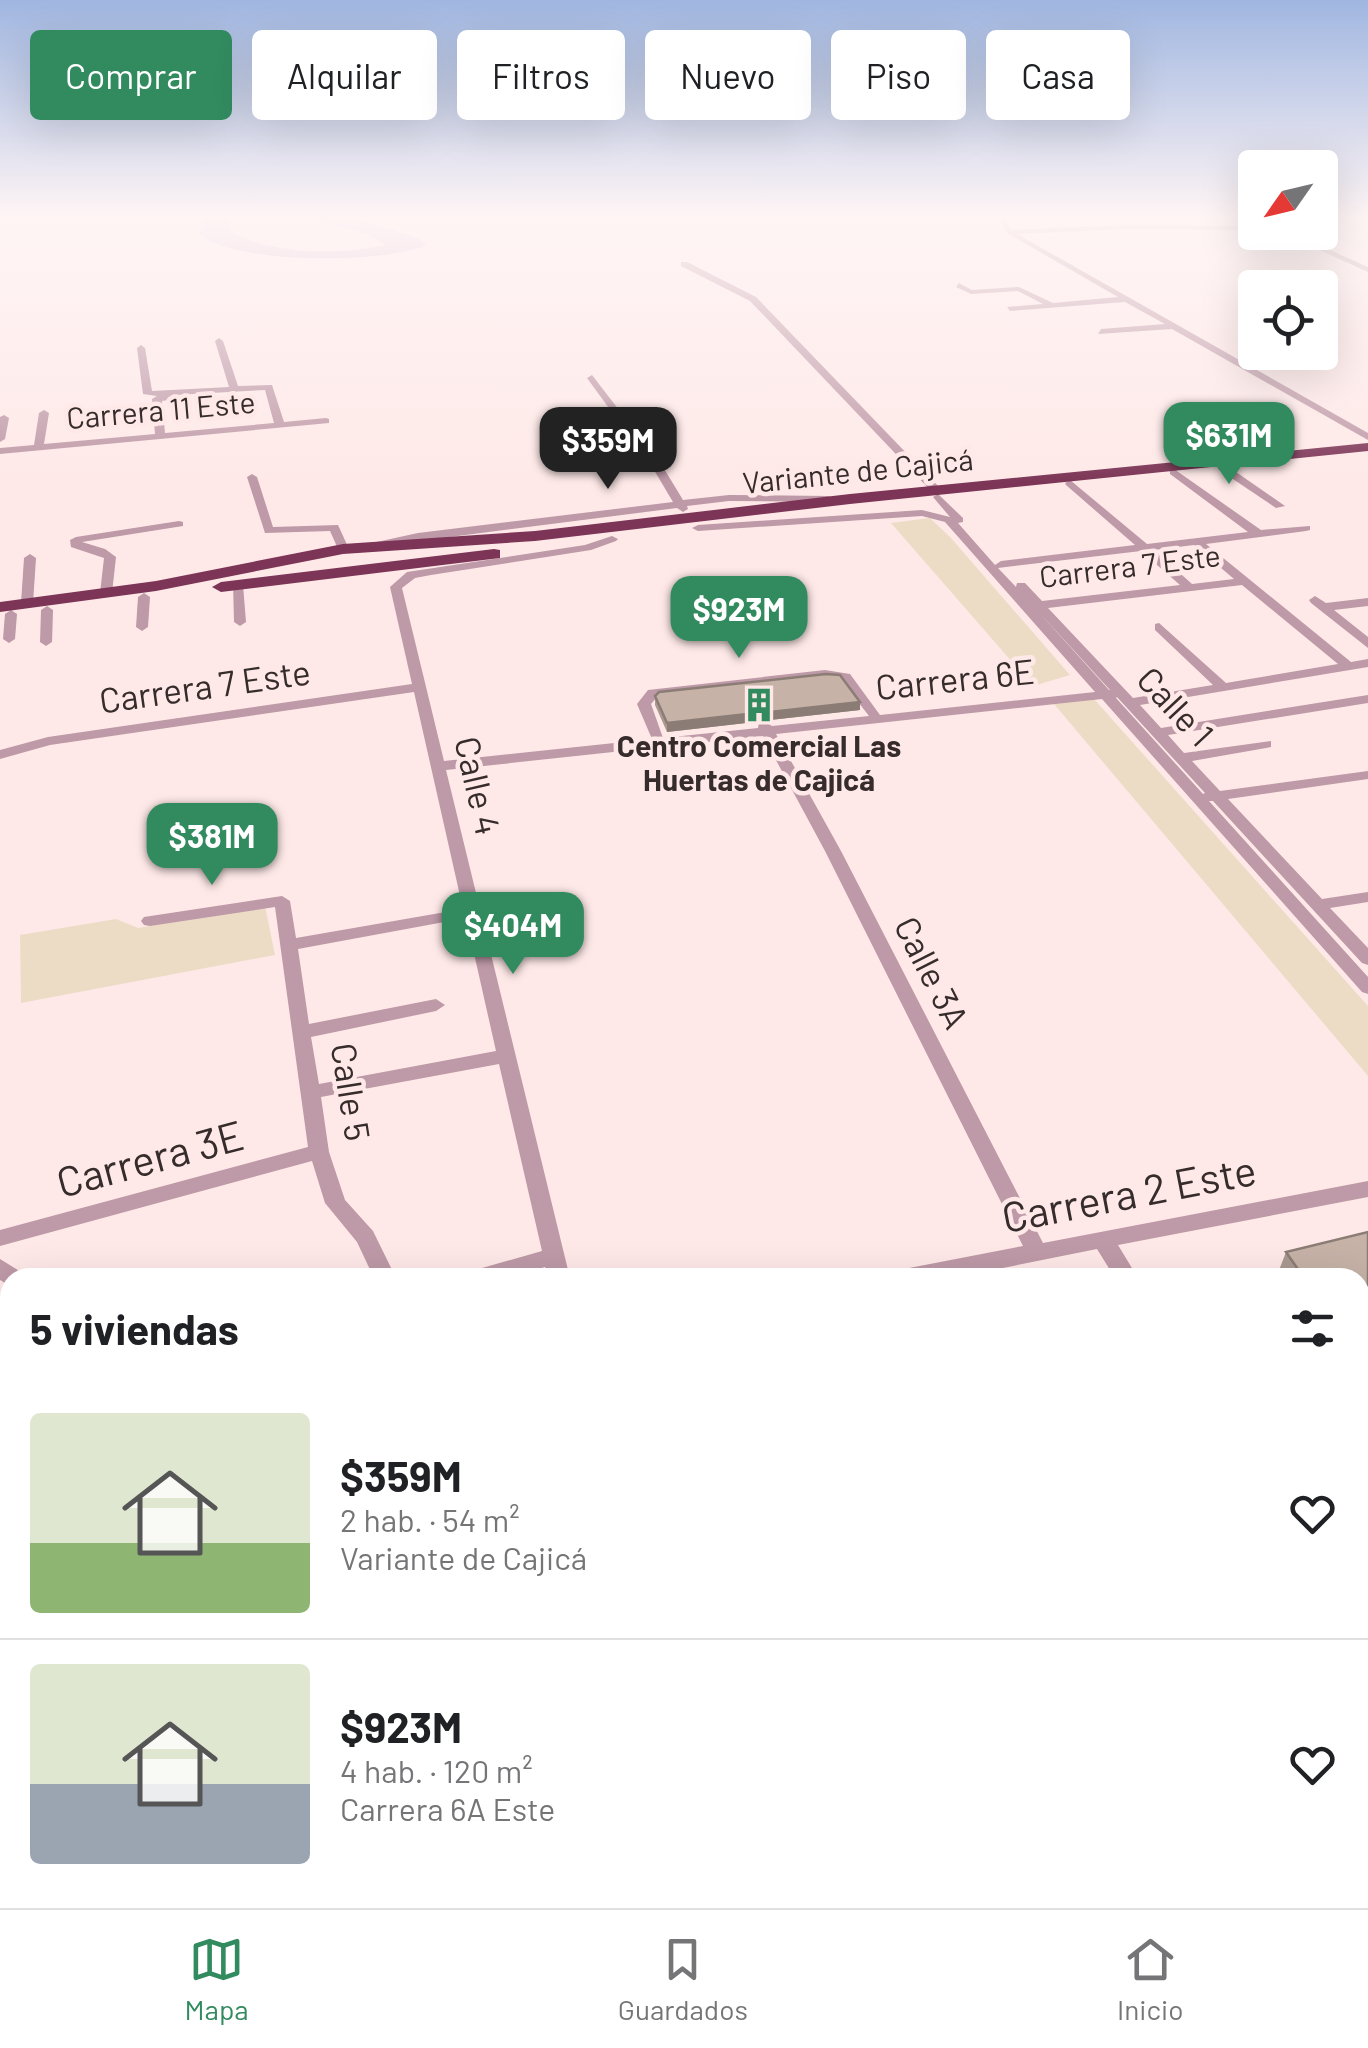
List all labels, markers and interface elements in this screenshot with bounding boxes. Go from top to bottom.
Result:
chip: Comprar [30,30,232,120]
chip: Alquilar [252,30,437,120]
chip: Filtros [457,30,625,120]
chip: Nuevo [645,30,811,120]
chip: Piso [831,30,966,120]
chip: Casa [986,30,1130,120]
north arrow [1238,150,1338,250]
map controls [1238,150,1338,370]
button: locate [1238,270,1338,370]
street label: Carrera 11 Este [65,383,257,435]
pin: $631M [1159,402,1299,487]
pin: $359M [538,407,678,492]
text: $631M [1186,415,1272,453]
text: $359M [562,420,654,458]
street label: Variante de Cajicá [741,440,975,500]
street label: Carrera 7 Este [1037,536,1222,594]
pin: $923M [669,576,809,661]
text: $923M [693,589,785,627]
street label: Carrera 7 Este [96,649,313,721]
street label: Carrera 6E [873,649,1036,707]
street label: Calle 1 [1129,657,1223,754]
building icon: Centro Comercial Las Huertas de Cajicá [740,686,778,724]
place label: Centro Comercial Las Huertas de Cajicá [617,727,901,797]
street label: Calle 4 [447,732,511,839]
pin: $381M [142,803,282,888]
text: $381M [169,816,255,854]
pin: $404M [443,892,583,977]
text: $404M [464,905,562,943]
street label: Calle 3A [887,909,979,1035]
street label: Calle 5 [324,1040,380,1144]
street label: Carrera 3E [51,1108,248,1206]
street label: Carrera 2 Este [997,1143,1260,1241]
icon: filters [1285,1301,1340,1356]
text: 5 viviendas [30,1303,239,1353]
text: $359M [340,1450,462,1500]
icon: home [110,1453,230,1573]
icon: heart [1285,1486,1340,1541]
text: 2 hab. · 54 m² [340,1500,520,1538]
text: Variante de Cajicá [340,1538,587,1576]
text: $923M [340,1701,462,1751]
icon: home [110,1704,230,1824]
icon: heart [1285,1737,1340,1792]
text: 4 hab. · 120 m² [340,1751,533,1789]
text: Carrera 6A Este [340,1789,555,1827]
tab: Mapa [185,1932,249,2026]
tab: Guardados [618,1932,748,2026]
tab: Inicio [1117,1932,1183,2026]

